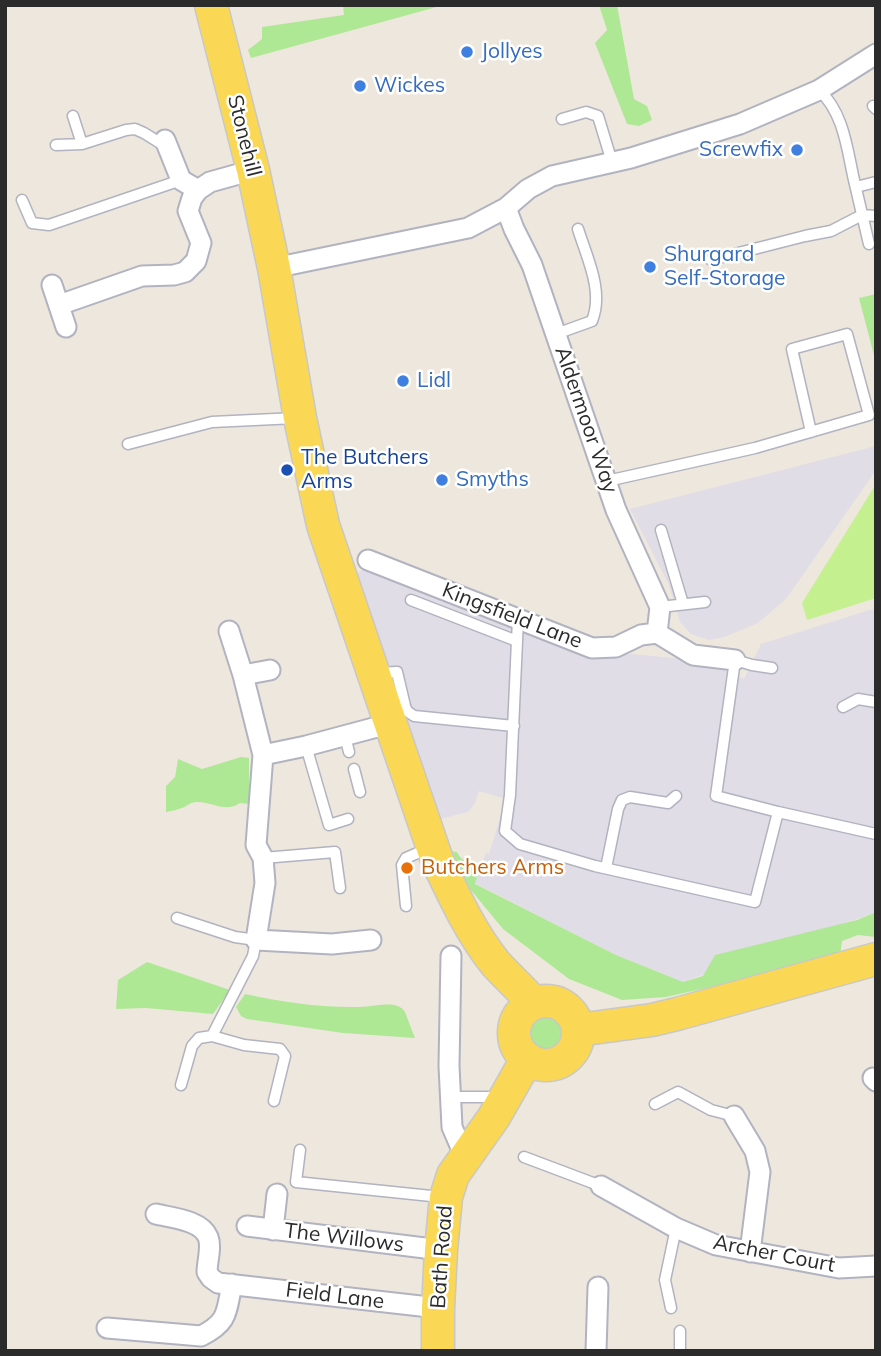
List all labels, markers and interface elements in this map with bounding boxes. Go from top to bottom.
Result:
place label: Jollyes [481,39,543,65]
marker: Jollyes [459,44,475,60]
place label: Wickes [374,73,445,99]
marker: Wickes [352,78,368,94]
street label: Stonehill [222,93,266,179]
place label: Screwfix [699,137,783,163]
marker: Screwfix [789,142,805,158]
place label: Shurgard Self-Storage [664,242,785,292]
marker: Shurgard Self-Storage [642,259,658,275]
street label: Aldermoor Way [549,343,623,497]
place label: Lidl [417,368,451,394]
marker: Lidl [395,373,411,389]
place label: The Butchers Arms [301,445,429,495]
marker: The Butchers Arms [279,462,295,478]
place label: Smyths [456,467,529,493]
marker: Smyths [434,472,450,488]
street label: Kingsfield Lane [438,578,586,654]
place label: Butchers Arms [421,855,564,881]
marker: Butchers Arms [399,860,415,876]
street label: Bath Road [426,1204,458,1310]
street label: The Willows [283,1218,405,1258]
street label: Archer Court [711,1230,837,1278]
street label: Field Lane [284,1277,386,1315]

